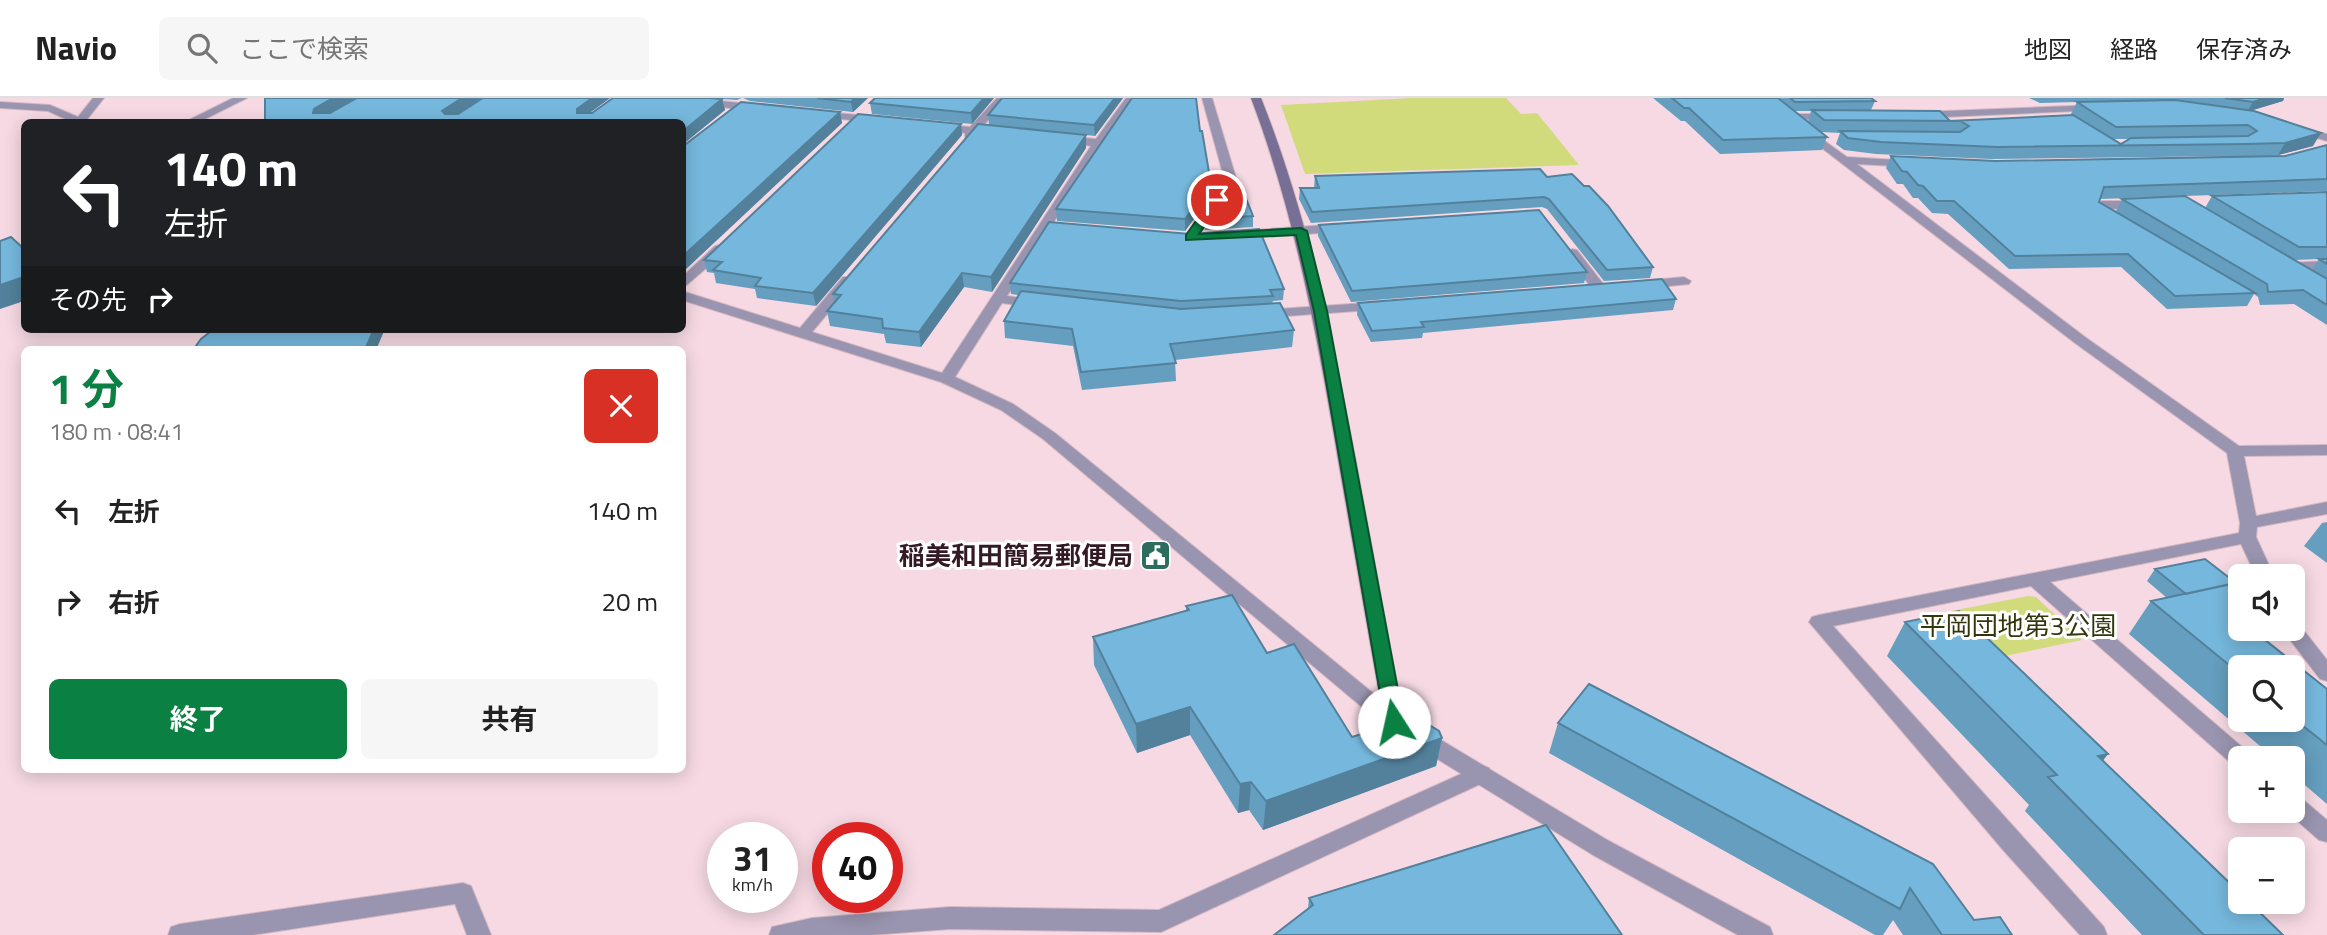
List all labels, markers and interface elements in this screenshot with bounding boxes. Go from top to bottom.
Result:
search box [159,17,649,80]
text: Navio [35,23,117,73]
icon: search [183,29,221,67]
text: ここで検索 [239,29,369,68]
text: 地図 [2024,31,2072,67]
text: 経路 [2110,31,2158,67]
text: 保存済み [2196,31,2292,67]
text: 140 m [164,130,298,205]
icon: left [49,147,140,238]
pin [1187,170,1247,230]
icon: arrive [1198,181,1236,219]
text: 左折 [164,199,228,247]
text: その先 [49,280,127,319]
icon: right [141,280,179,318]
text: 1 分 [49,356,124,420]
button: close [584,369,658,443]
text: 180 m · 08:41 [49,414,184,449]
text: 140 m [587,491,658,530]
icon: left [49,492,87,530]
text: 左折 [108,492,160,531]
place label: 稲美和田簡易郵便局 [899,536,1133,575]
public building icon: 稲美和田簡易郵便局 [1139,538,1173,572]
map controls [2228,564,2305,914]
button: sound [2228,564,2305,641]
text: 20 m [601,582,658,621]
icon: right [49,583,87,621]
text: 右折 [108,583,160,622]
park label: 平岡団地第3公園 [1920,606,2116,645]
button: search [2228,655,2305,732]
button: 終了 [49,679,347,759]
button: 共有 [361,679,658,759]
position arrow [1357,685,1431,759]
button: + [2228,746,2305,823]
speed limit sign: 40 [812,822,903,913]
text: 31 [733,831,772,885]
button: − [2228,837,2305,914]
text: km/h [732,871,773,898]

